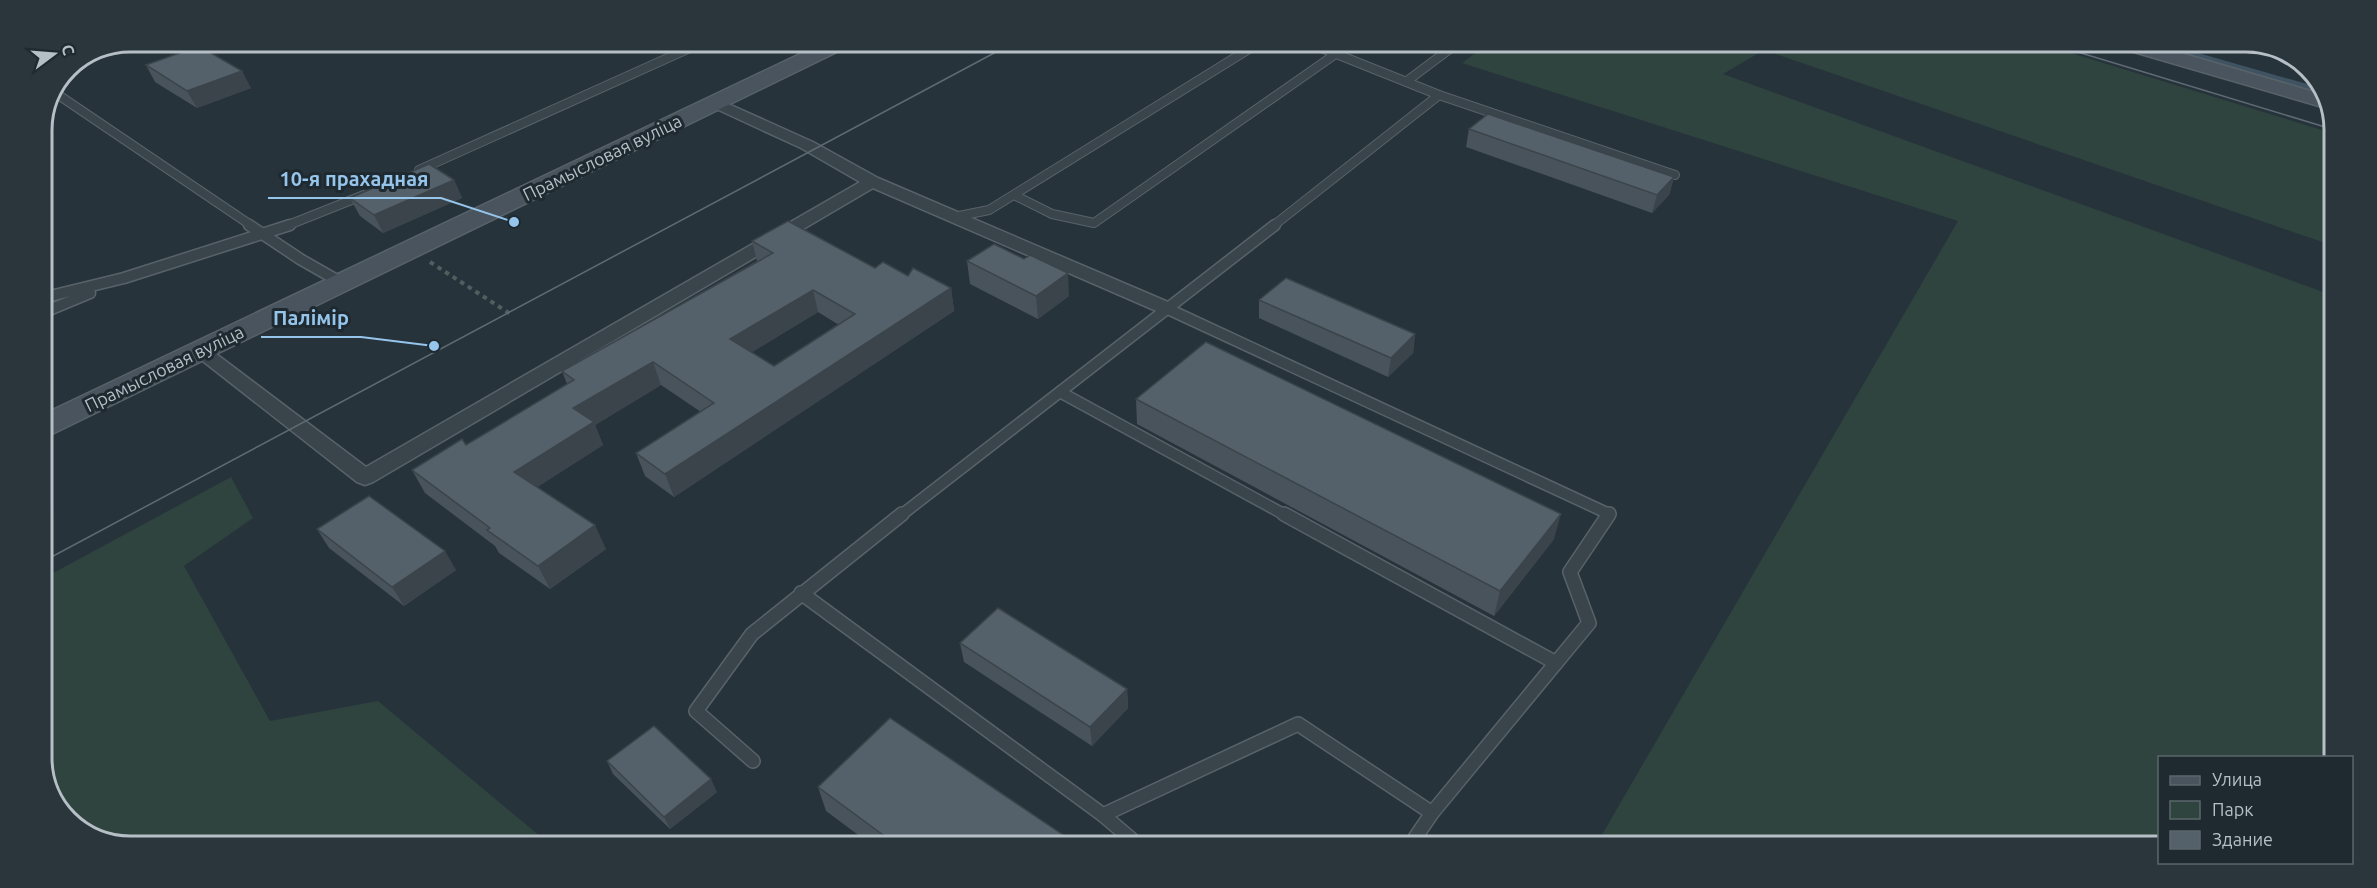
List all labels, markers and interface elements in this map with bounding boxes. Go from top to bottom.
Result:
north arrow [24,24,84,84]
text: С [58,42,78,57]
street label: Прамысловая вуліца [519,110,685,204]
callout: 10-я прахадная [268,160,441,198]
text: 10-я прахадная [279,167,429,190]
callout: Палімір [261,299,361,337]
text: Палімір [273,306,349,329]
street label: Прамысловая вуліца [81,321,247,415]
legend [2158,756,2353,864]
text: Улица [2212,769,2262,789]
text: Парк [2212,799,2253,819]
text: Здание [2212,829,2273,849]

